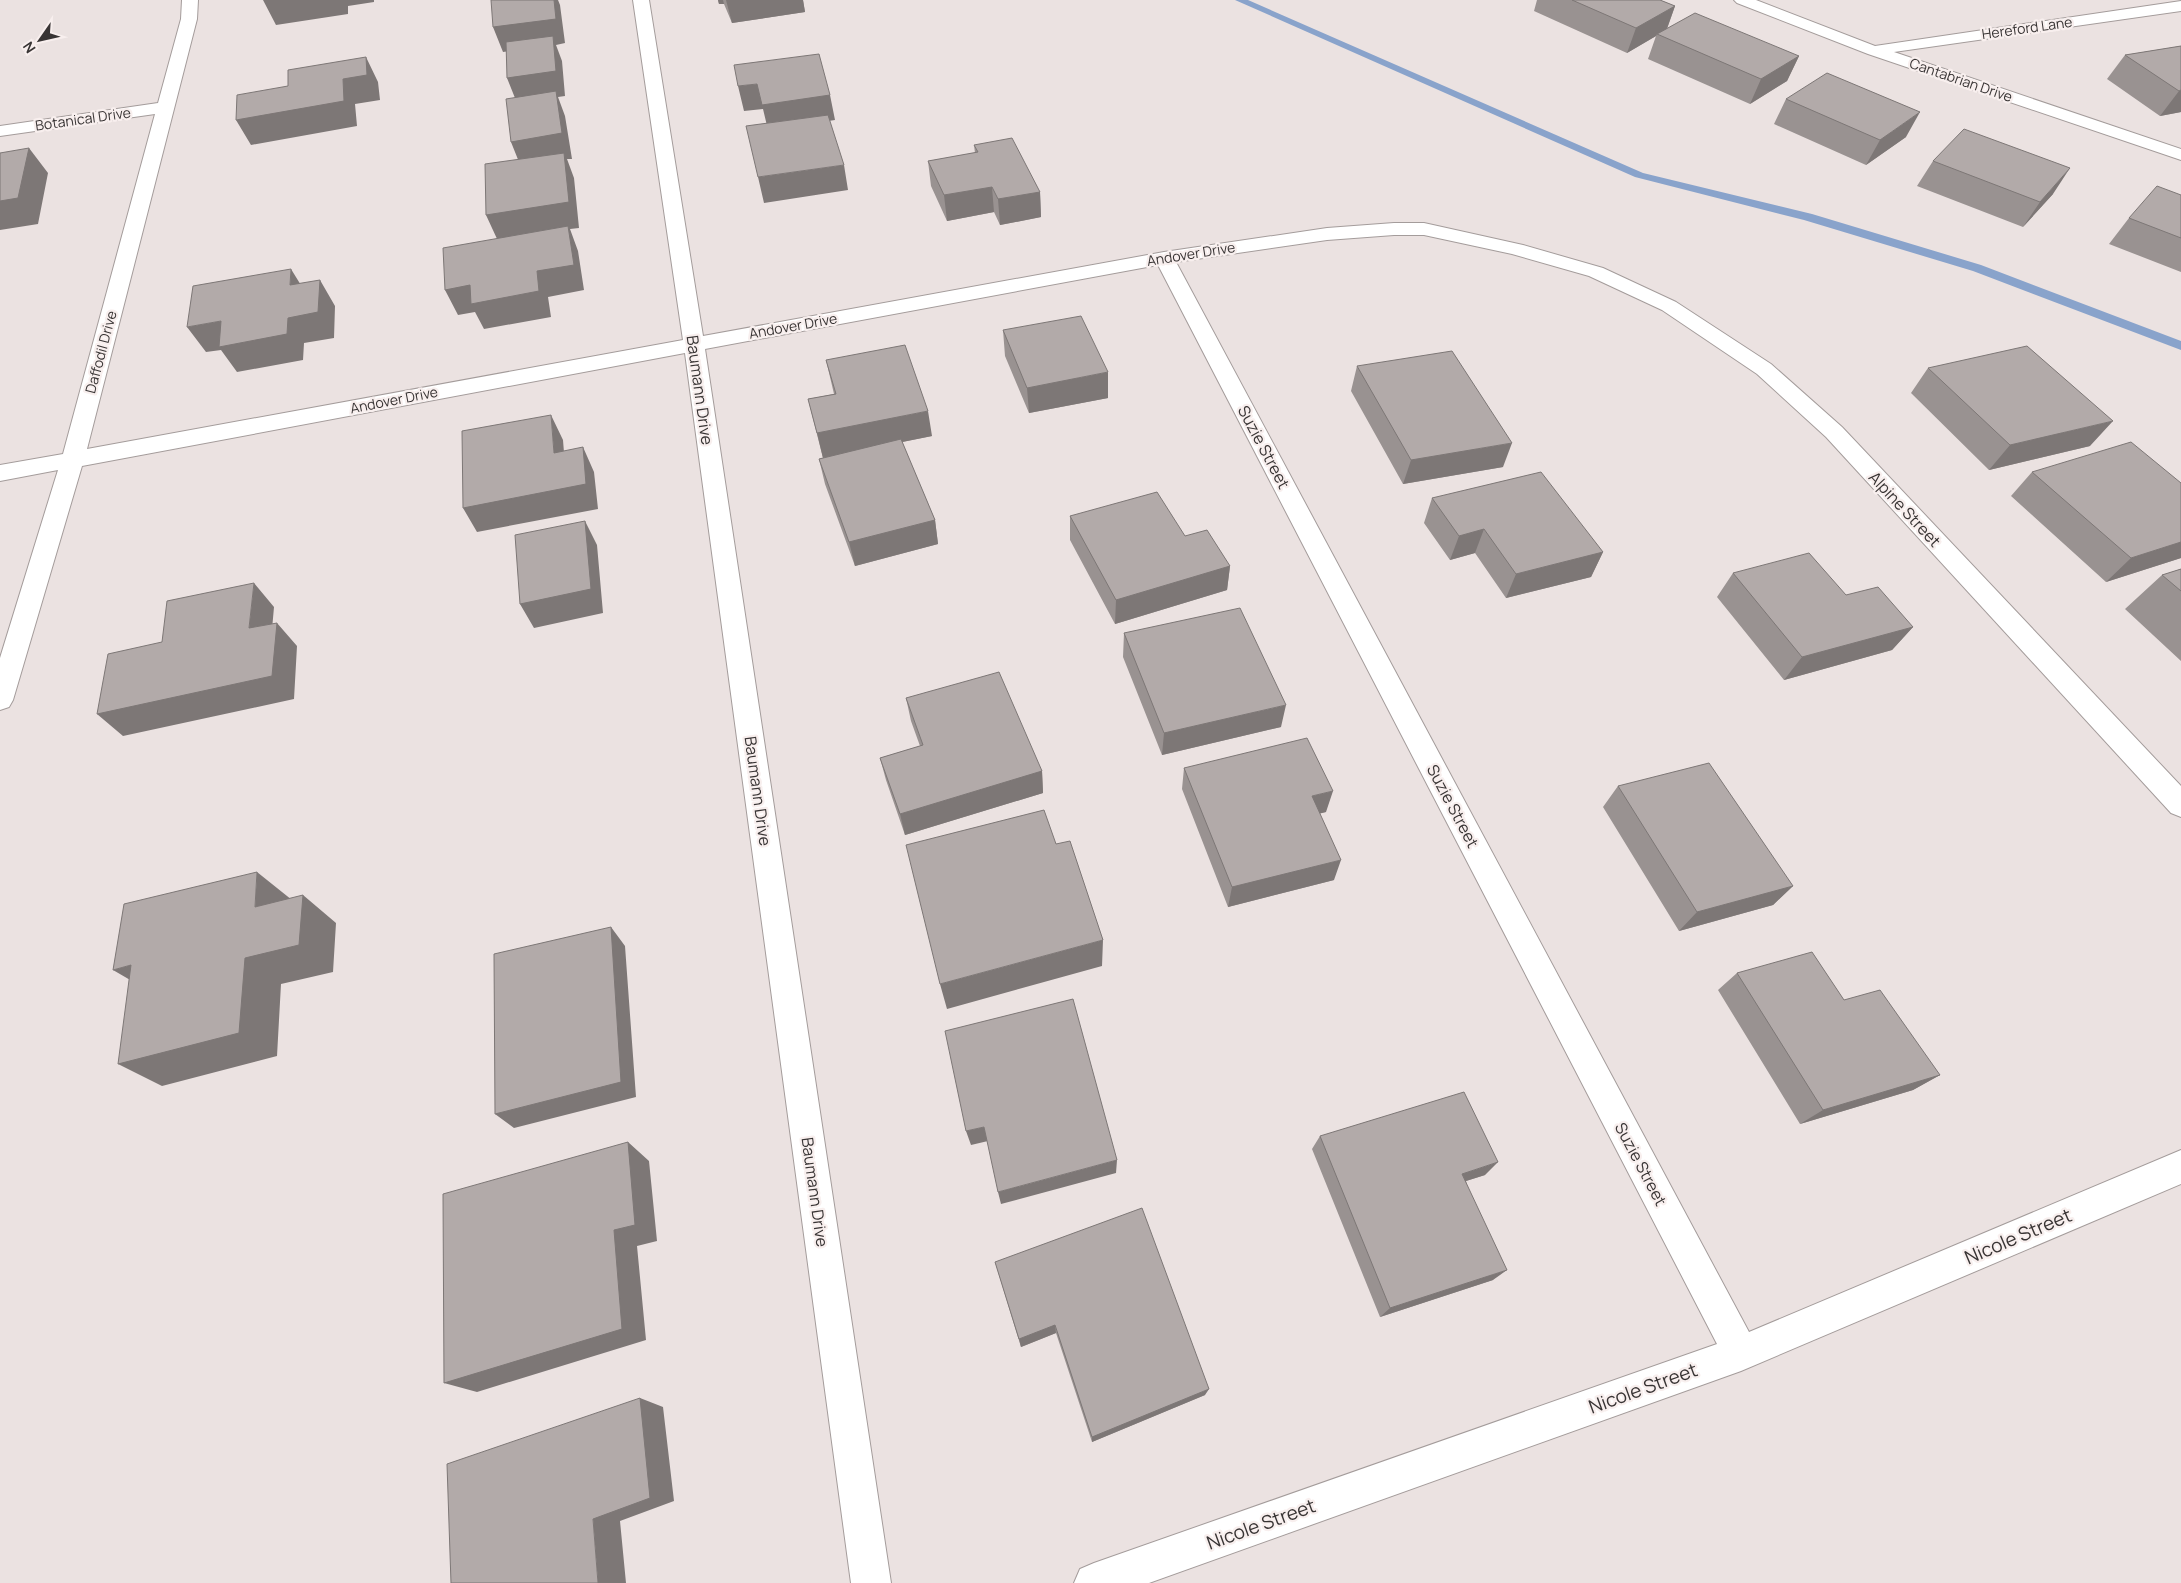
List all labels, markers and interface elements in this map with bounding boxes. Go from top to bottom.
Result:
street label: Hereford Lane [1980,12,2073,43]
north arrow [15,15,65,65]
text: N [18,38,39,57]
street label: Cantabrian Drive [1907,53,2015,106]
street label: Botanical Drive [34,102,132,135]
street label: Andover Drive [1145,237,1236,270]
street label: Daffodil Drive [80,308,121,395]
street label: Andover Drive [747,308,838,343]
street label: Baumann Drive [681,334,719,446]
street label: Andover Drive [348,382,439,417]
street label: Suzie Street [1233,402,1295,492]
street label: Alpine Street [1864,466,1946,552]
street label: Baumann Drive [739,735,777,847]
street label: Suzie Street [1422,761,1484,851]
street label: Suzie Street [1610,1119,1672,1209]
street label: Baumann Drive [796,1136,834,1248]
street label: Nicole Street [1960,1202,2076,1270]
street label: Nicole Street [1585,1356,1701,1420]
street label: Nicole Street [1203,1492,1319,1556]

